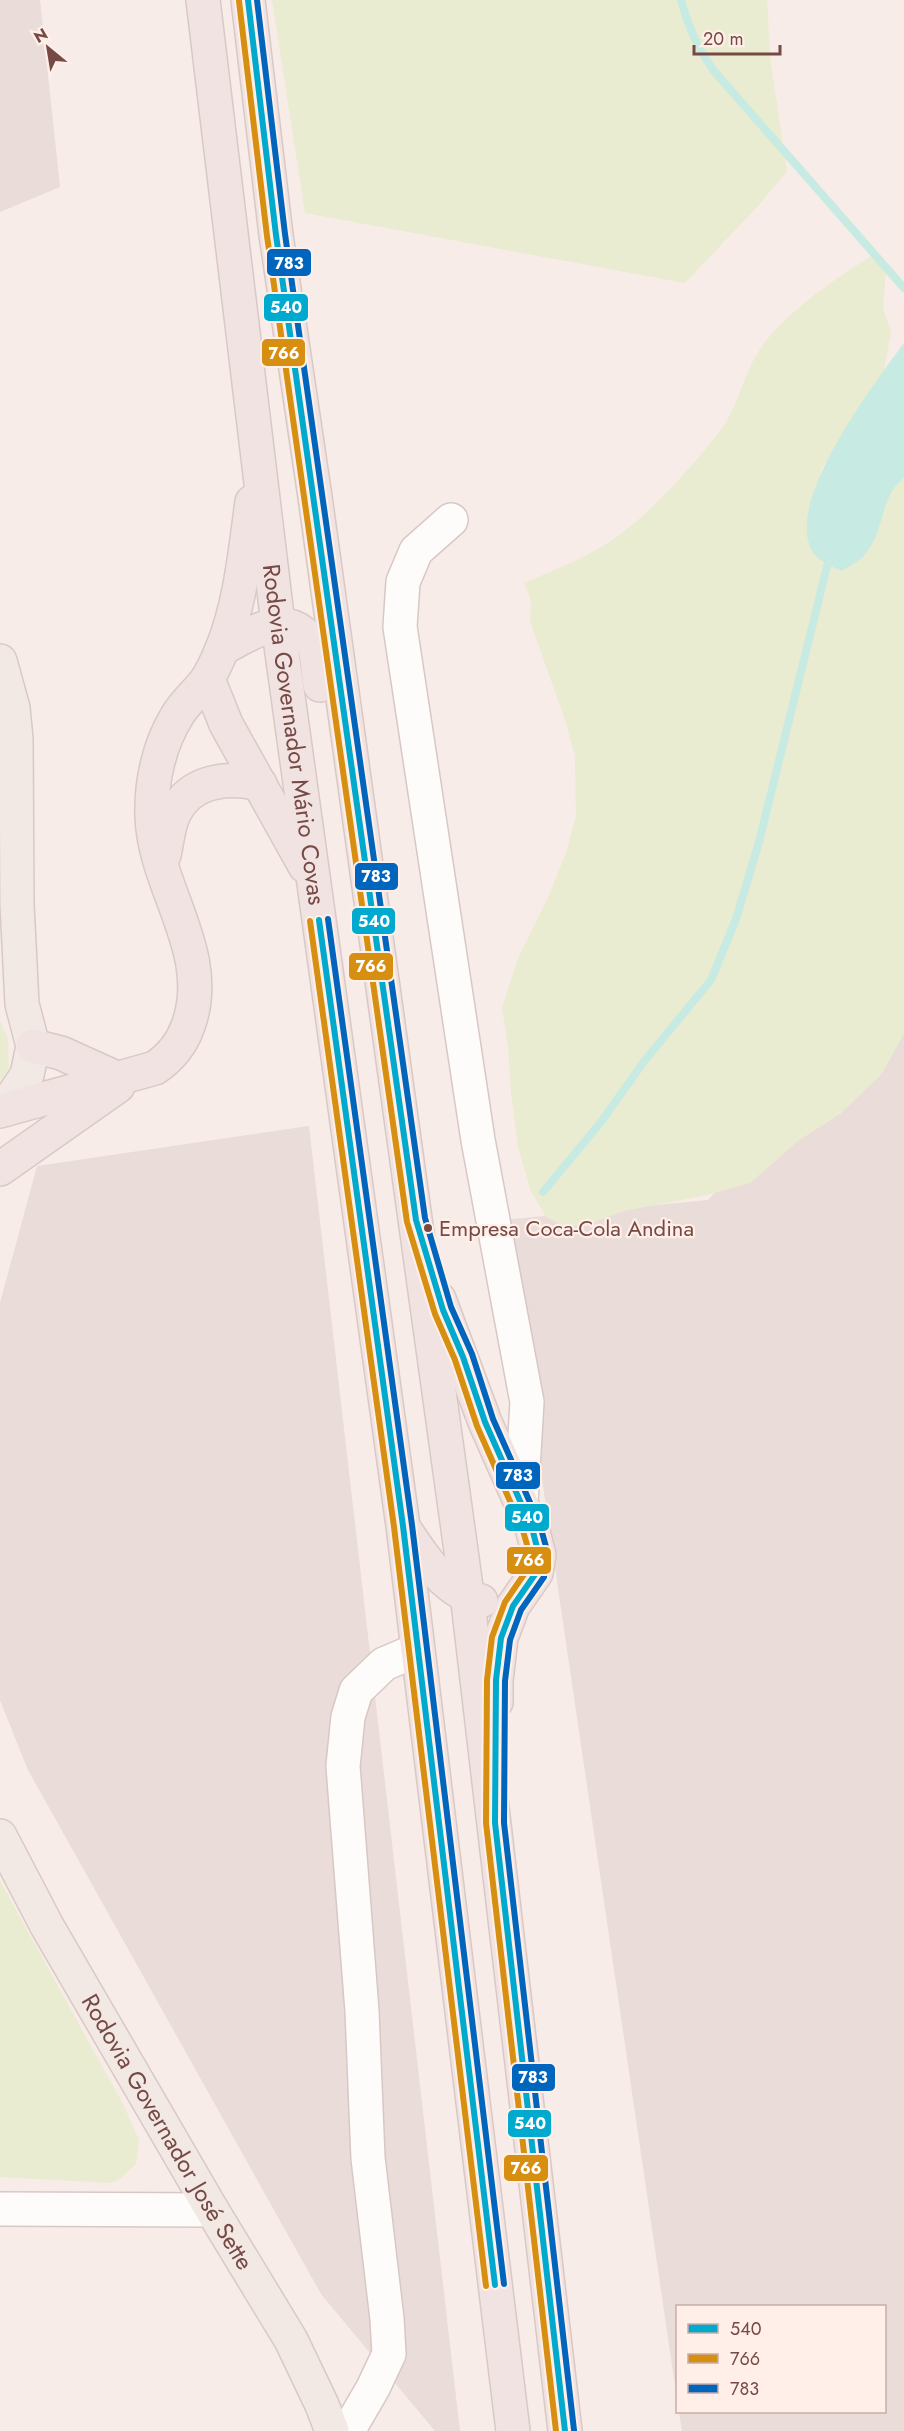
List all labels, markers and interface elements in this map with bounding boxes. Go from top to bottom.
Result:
north arrow [18,18,78,78]
scale bar [694,18,780,56]
text: N [29,22,52,49]
text: 20 m [703,26,743,52]
line badge: 783 [266,248,312,277]
text: 783 [274,252,304,275]
line badge: 540 [263,293,309,322]
text: 540 [270,296,302,319]
line badge: 766 [261,338,306,367]
text: 766 [268,342,300,365]
street label: Rodovia Governador Mário Covas [254,562,335,907]
line badge: 783 [354,862,399,891]
text: 783 [361,865,391,888]
line badge: 540 [351,907,396,935]
text: 540 [358,910,390,933]
line badge: 766 [348,952,394,981]
text: 766 [355,955,387,978]
place label: Empresa Coca-Cola Andina [439,1212,694,1244]
marker: Empresa Coca-Cola Andina [422,1222,434,1234]
line badge: 783 [495,1461,541,1490]
text: 783 [503,1464,533,1487]
line badge: 540 [504,1503,550,1532]
text: 540 [511,1506,543,1529]
line badge: 766 [506,1546,552,1575]
text: 766 [513,1549,545,1572]
street label: Rodovia Governador José Sette [73,1987,262,2276]
line badge: 783 [511,2063,556,2092]
text: 783 [518,2066,548,2089]
line badge: 540 [507,2109,552,2138]
text: 540 [514,2112,546,2135]
line badge: 766 [503,2154,549,2182]
text: 766 [510,2157,542,2180]
legend [676,2305,886,2413]
text: 540 [730,2316,762,2342]
text: 766 [730,2346,760,2372]
text: 783 [730,2376,759,2402]

